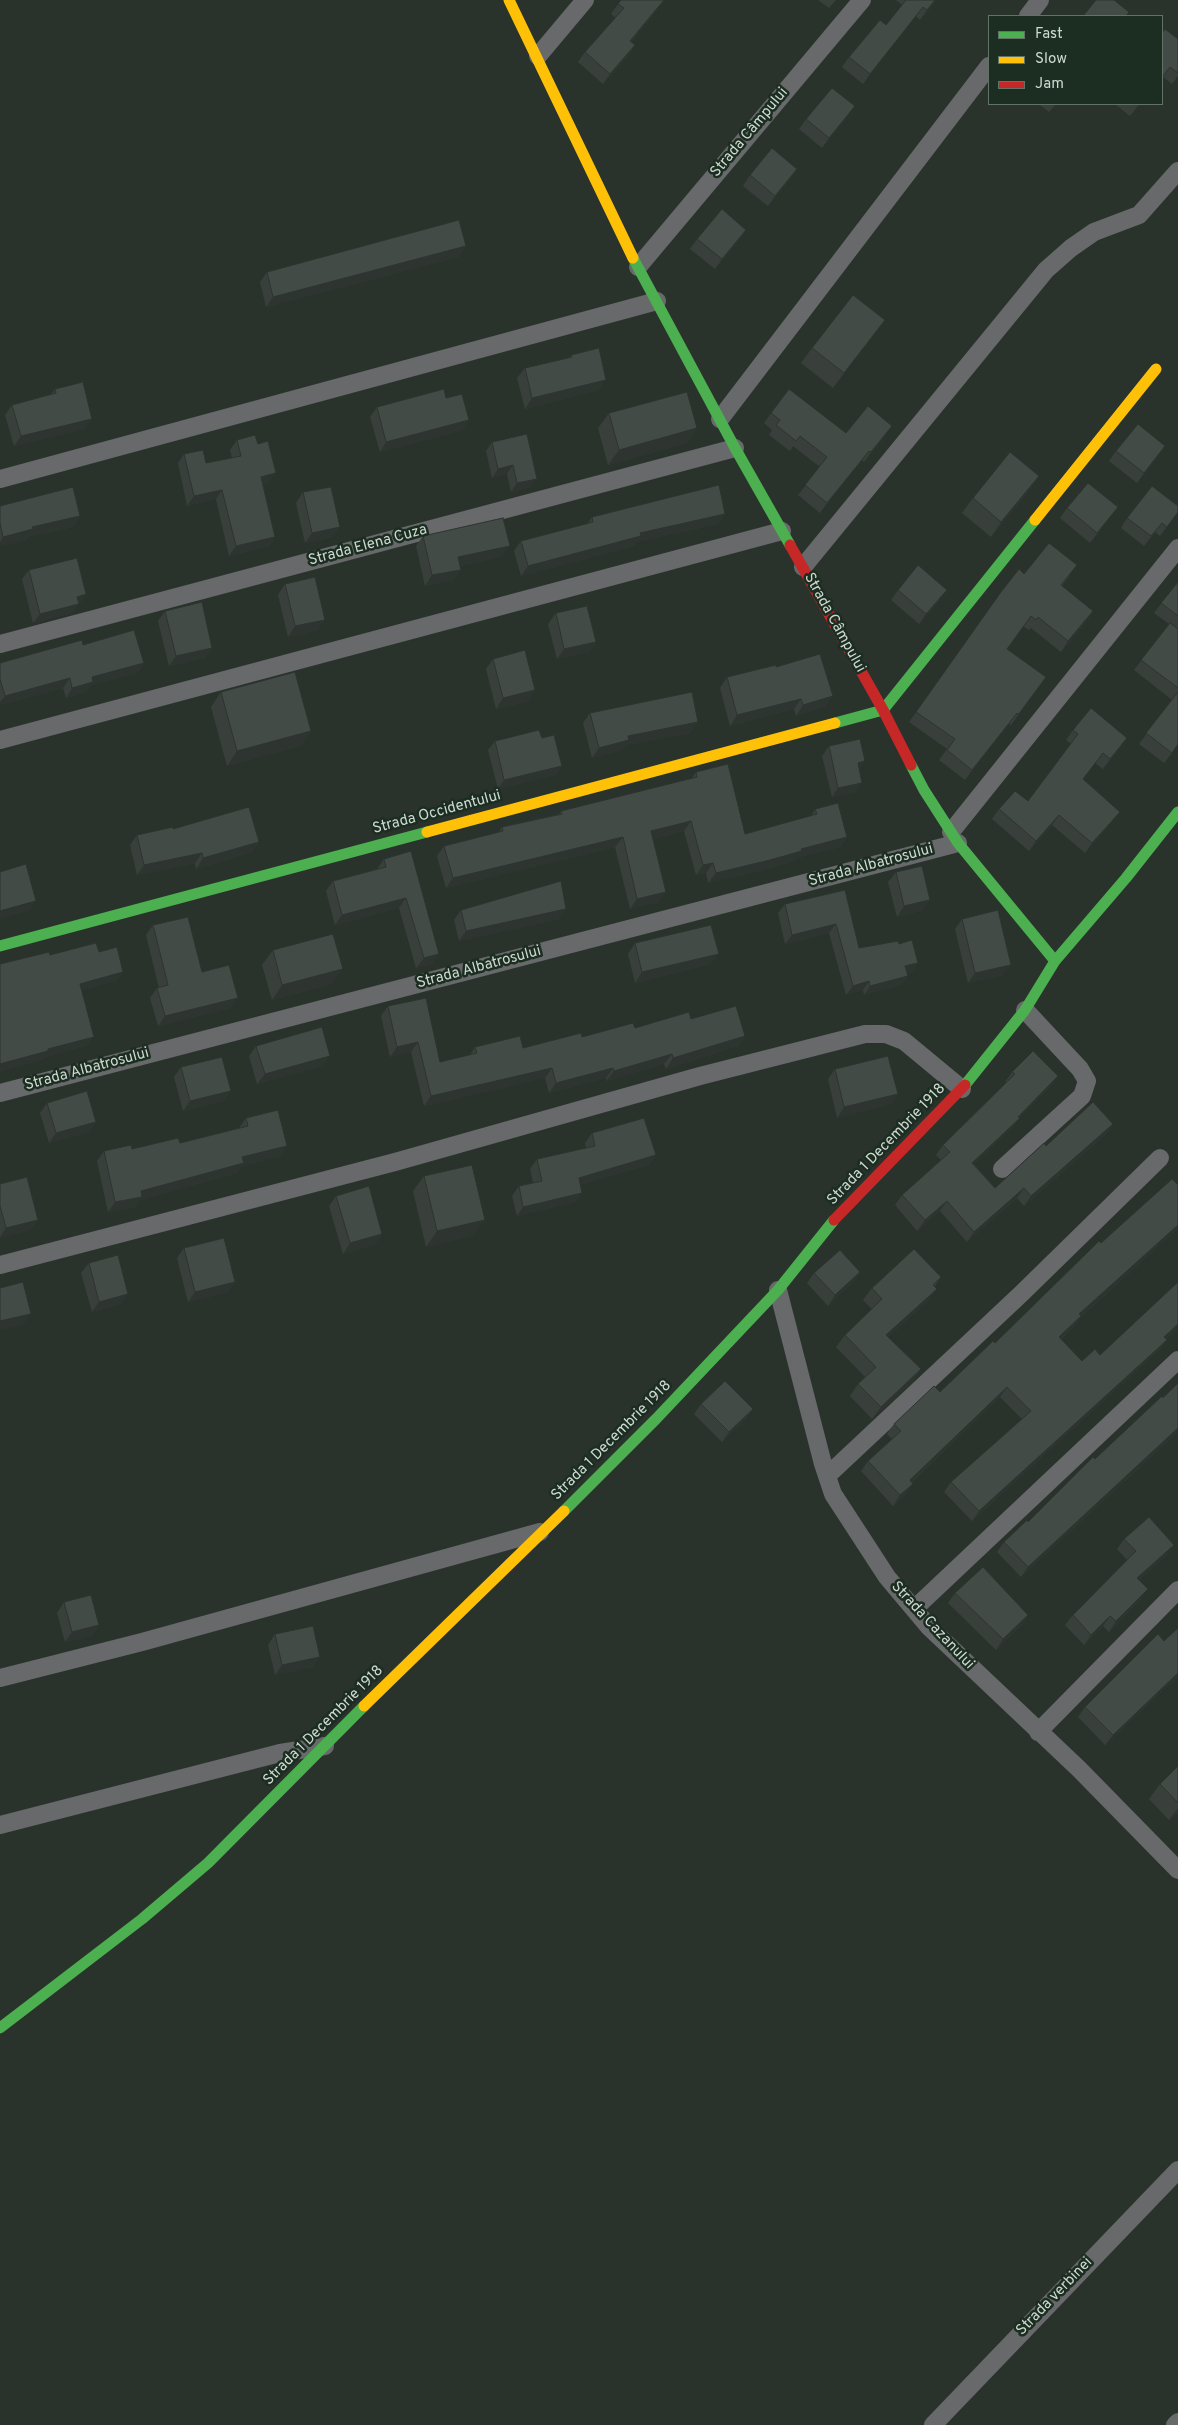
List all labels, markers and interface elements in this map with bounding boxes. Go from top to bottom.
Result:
legend [988,15,1163,105]
text: Fast [1035,25,1063,44]
text: Slow [1035,50,1067,69]
text: Jam [1035,75,1064,94]
street label: Strada Câmpului [707,85,793,181]
street label: Strada Elena Cuza [307,522,429,570]
street label: Strada Câmpului [799,570,869,676]
street label: Strada Occidentului [371,787,503,839]
street label: Strada Albatrosului [807,841,935,891]
street label: Strada Albatrosului [415,943,543,993]
street label: Strada Albatrosului [23,1045,151,1095]
street label: Strada 1 Decembrie 1918 [824,1080,950,1210]
street label: Strada 1 Decembrie 1918 [548,1377,676,1505]
street label: Strada Cazanului [887,1578,977,1674]
street label: Strada 1 Decembrie 1918 [260,1662,388,1790]
street label: Strada verbinei [1013,2254,1097,2340]

